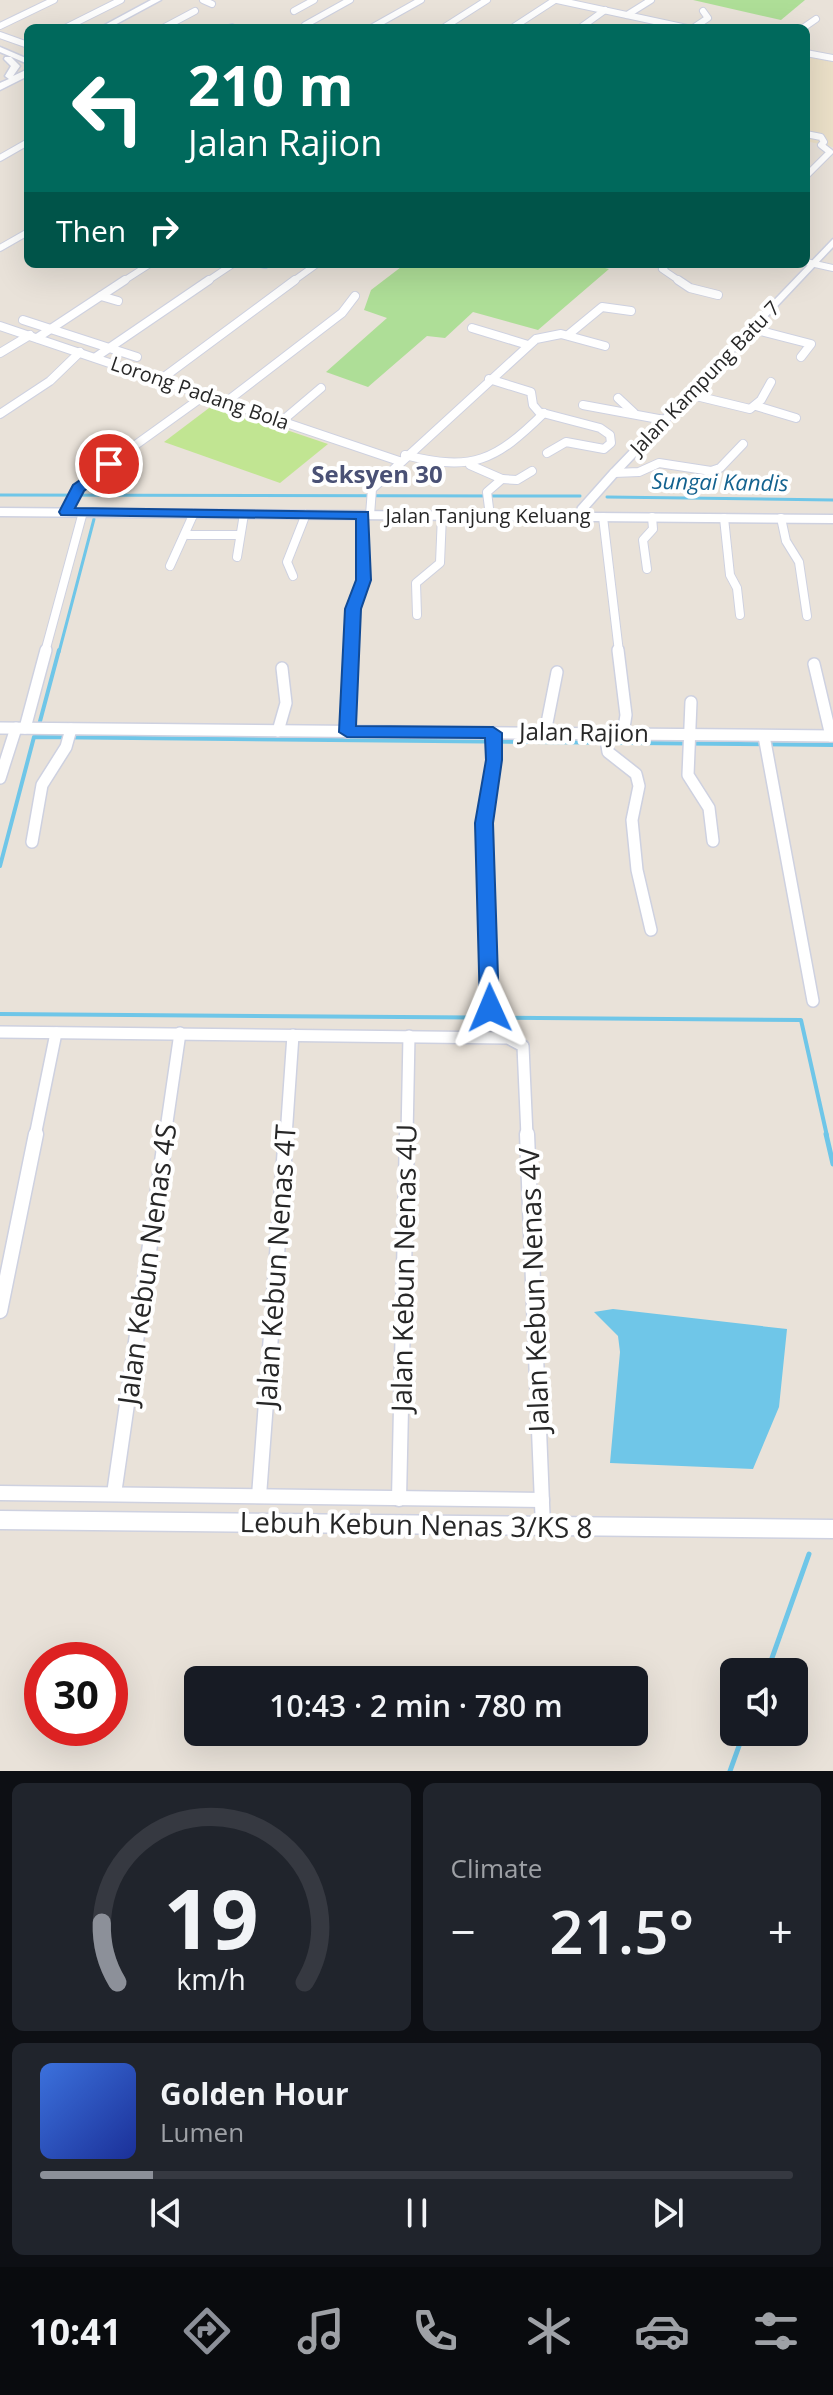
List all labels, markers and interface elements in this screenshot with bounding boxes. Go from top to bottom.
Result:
text: 210 m [188,46,354,122]
icon: left [56,56,160,160]
text: Jalan Rajion [188,118,382,167]
icon: right [142,208,186,252]
text: Then [56,210,126,251]
street label: Jalan Kampung Batu 7 [622,295,786,462]
street label: Lorong Padang Bola [107,349,293,436]
pin [75,430,143,498]
icon: arrive [87,442,131,486]
district label: Seksyen 30 [311,457,443,490]
water label: Sungai Kandis [651,465,789,497]
street label: Jalan Tanjung Keluang [383,502,591,529]
street label: Jalan Rajion [517,714,649,749]
position arrow [448,966,532,1050]
street label: Jalan Kebun Nenas 4S [107,1121,185,1410]
street label: Jalan Kebun Nenas 4T [246,1123,304,1412]
street label: Jalan Kebun Nenas 4U [381,1124,425,1415]
street label: Jalan Kebun Nenas 4V [509,1147,557,1436]
street label: Lebuh Kebun Nenas 3/KS 8 [239,1502,593,1546]
speed limit sign: 30 [24,1642,128,1746]
map controls [720,1658,808,1746]
button: sound [720,1658,808,1746]
text: 10:43 · 2 min · 780 m [269,1685,563,1726]
text: Climate [451,1850,542,1886]
text: 19 [164,1860,259,1973]
text: 21.5° [549,1890,694,1972]
text: − [451,1901,476,1961]
text: + [768,1901,793,1961]
text: km/h [177,1959,246,1998]
text: Golden Hour [160,2073,349,2114]
text: Lumen [160,2114,244,2150]
icon: previous [144,2191,188,2235]
icon: pause [395,2191,439,2235]
icon: next [646,2191,690,2235]
icon: directions [179,2303,235,2359]
icon: music [293,2303,349,2359]
icon: phone [407,2303,463,2359]
icon: climate [521,2303,577,2359]
icon: car [634,2303,690,2359]
icon: filters [748,2303,804,2359]
text: 10:41 [29,2307,121,2356]

